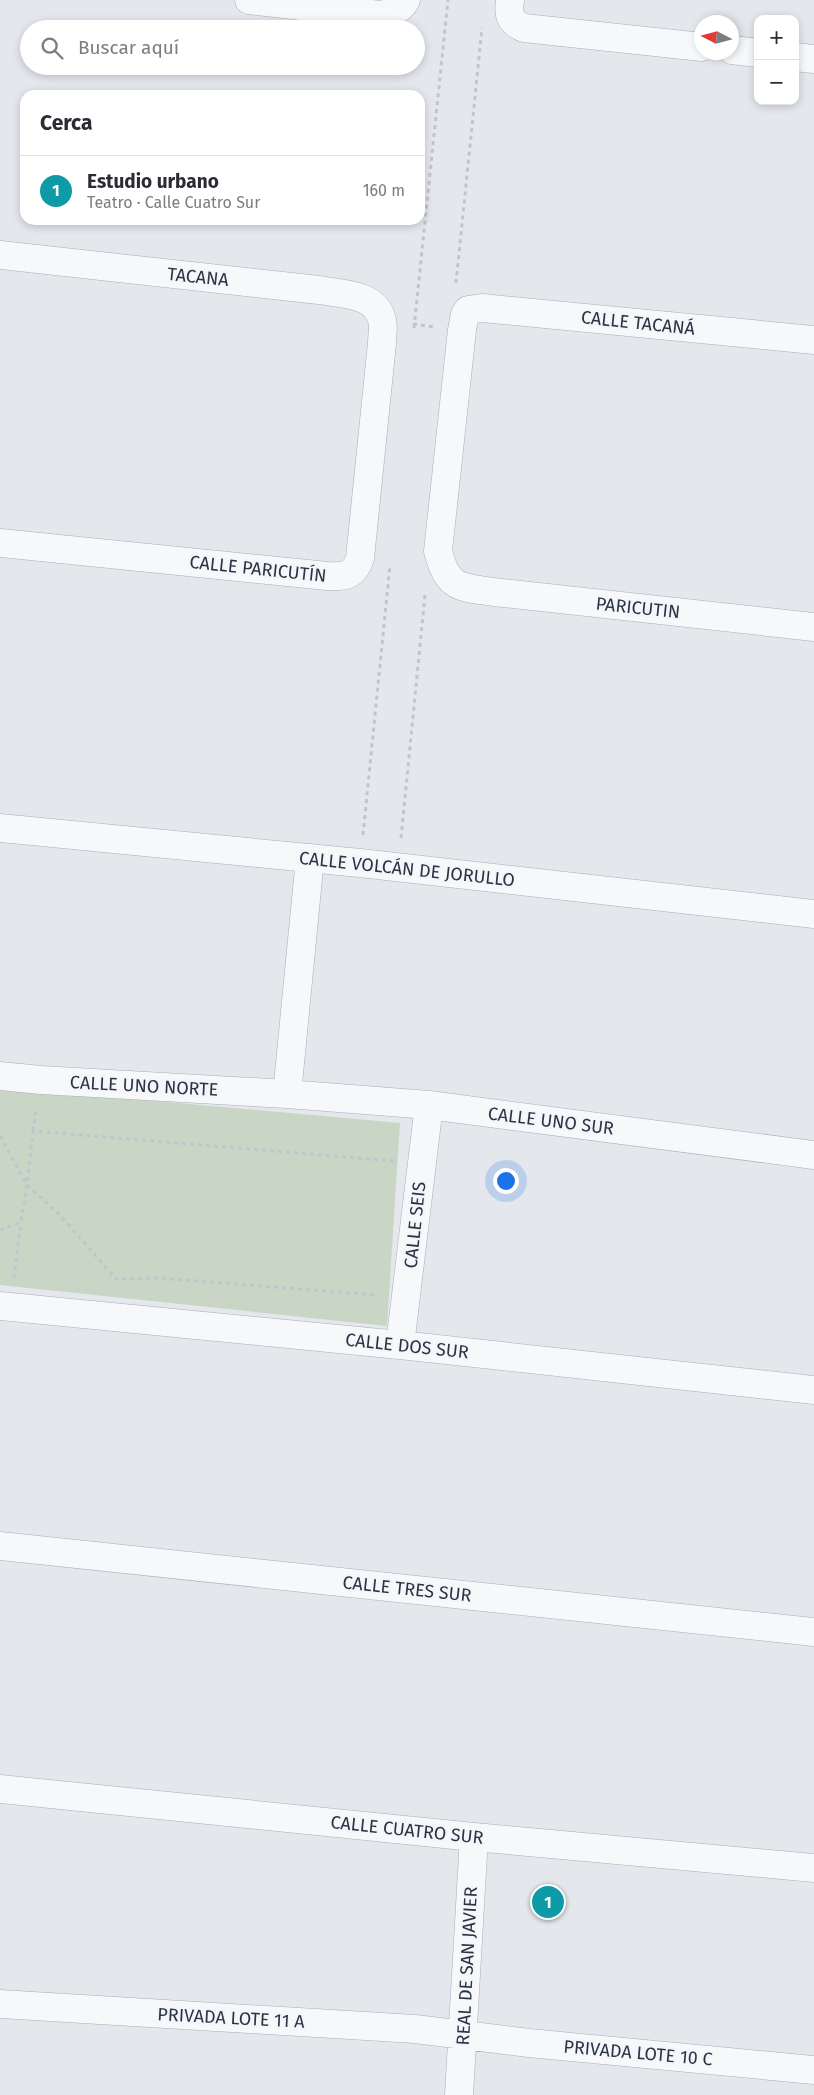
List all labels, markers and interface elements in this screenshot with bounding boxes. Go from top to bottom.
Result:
north arrow [694,15,739,60]
map controls [754,15,799,105]
button: + [754,15,799,60]
search box [20,20,425,75]
icon: search [38,34,66,62]
text: Buscar aquí [78,36,179,59]
button: − [754,60,799,105]
text: Cerca [40,110,92,136]
text: Estudio urbano [87,170,219,193]
text: 1 [52,181,60,200]
text: 160 m [363,181,405,200]
text: Teatro · Calle Cuatro Sur [87,193,260,212]
street label: TACANA [166,263,230,291]
street label: CALLE TACANÁ [580,305,697,340]
street label: CALLE PARICUTÍN [189,550,328,587]
street label: PARICUTIN [595,593,681,623]
street label: CALLE VOLCÁN DE JORULLO [298,846,516,891]
street label: CALLE UNO NORTE [69,1071,219,1101]
street label: CALLE UNO SUR [487,1102,615,1140]
your location [493,1168,519,1194]
street label: CALLE SEIS [399,1180,431,1270]
street label: CALLE DOS SUR [344,1329,470,1363]
street label: CALLE TRES SUR [341,1571,473,1607]
street label: CALLE CUATRO SUR [329,1811,485,1849]
pin: 1 [532,1883,564,1921]
street label: REAL DE SAN JAVIER [452,1886,482,2046]
street label: PRIVADA LOTE 11 A [157,2003,306,2033]
street label: PRIVADA LOTE 10 C [563,2036,713,2070]

